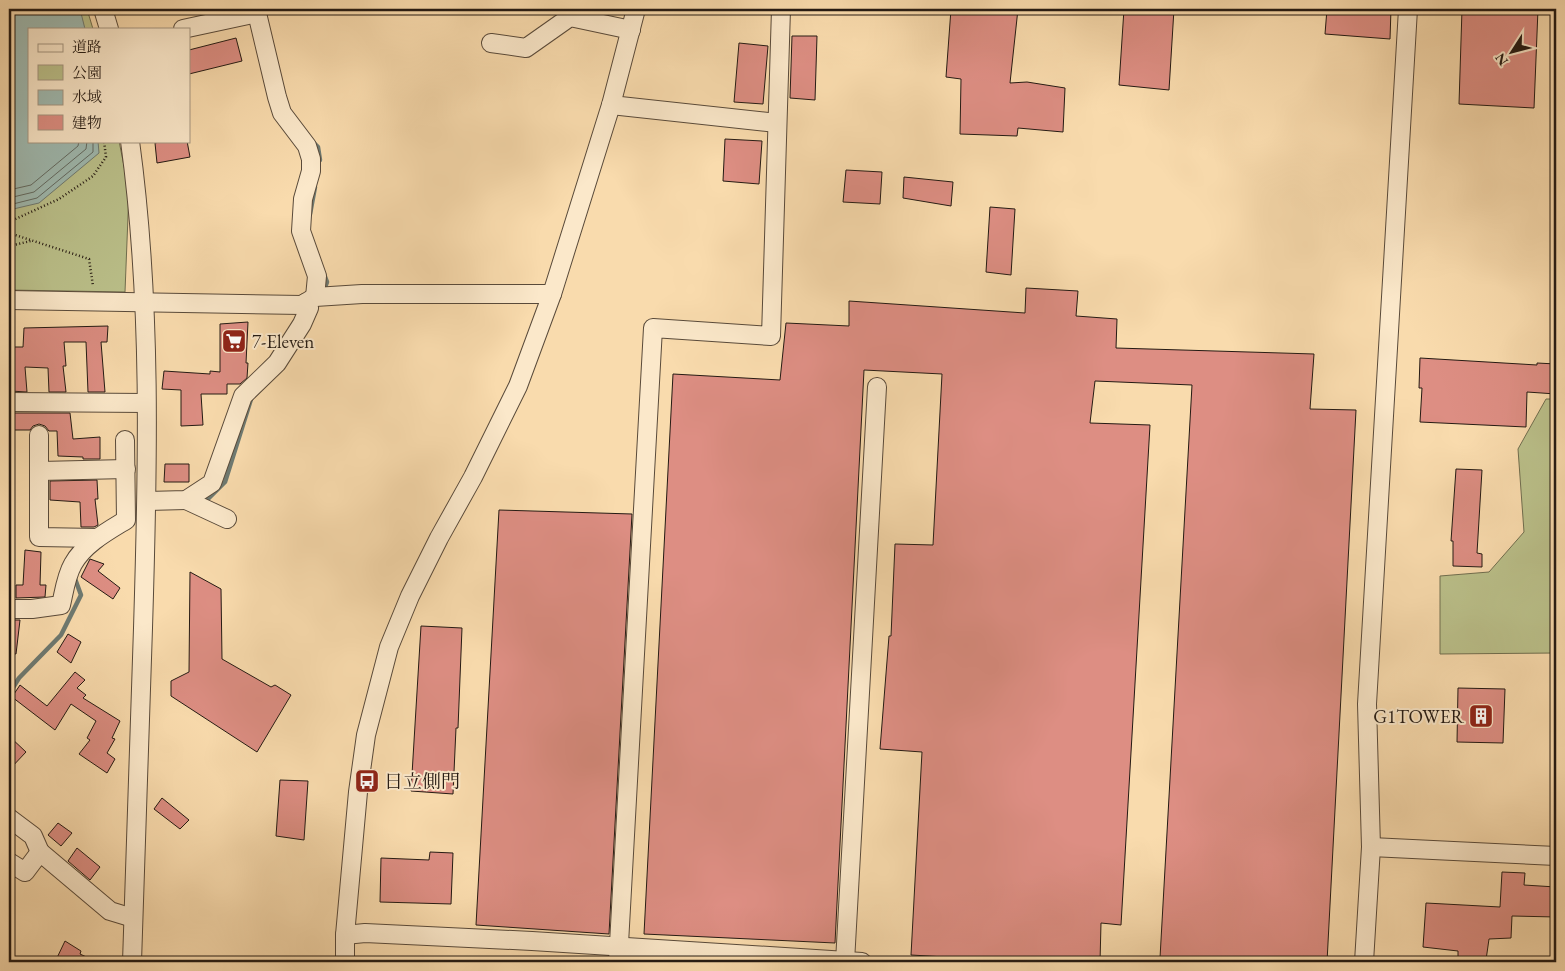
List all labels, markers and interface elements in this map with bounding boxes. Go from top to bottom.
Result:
legend [28,28,190,142]
north arrow [1488,28,1538,78]
text: 道路 [72,37,102,56]
text: N [1490,49,1512,70]
text: 公園 [72,63,102,82]
text: 水域 [72,87,102,106]
text: 建物 [72,113,102,132]
supermarket icon: 7-Eleven [221,328,247,354]
place label: 7-Eleven [252,329,314,354]
building icon: G1TOWER [1468,703,1494,729]
place label: G1TOWER [1373,704,1464,729]
bus stop icon: 日立側門 [354,768,380,794]
place label: 日立側門 [384,769,460,794]

